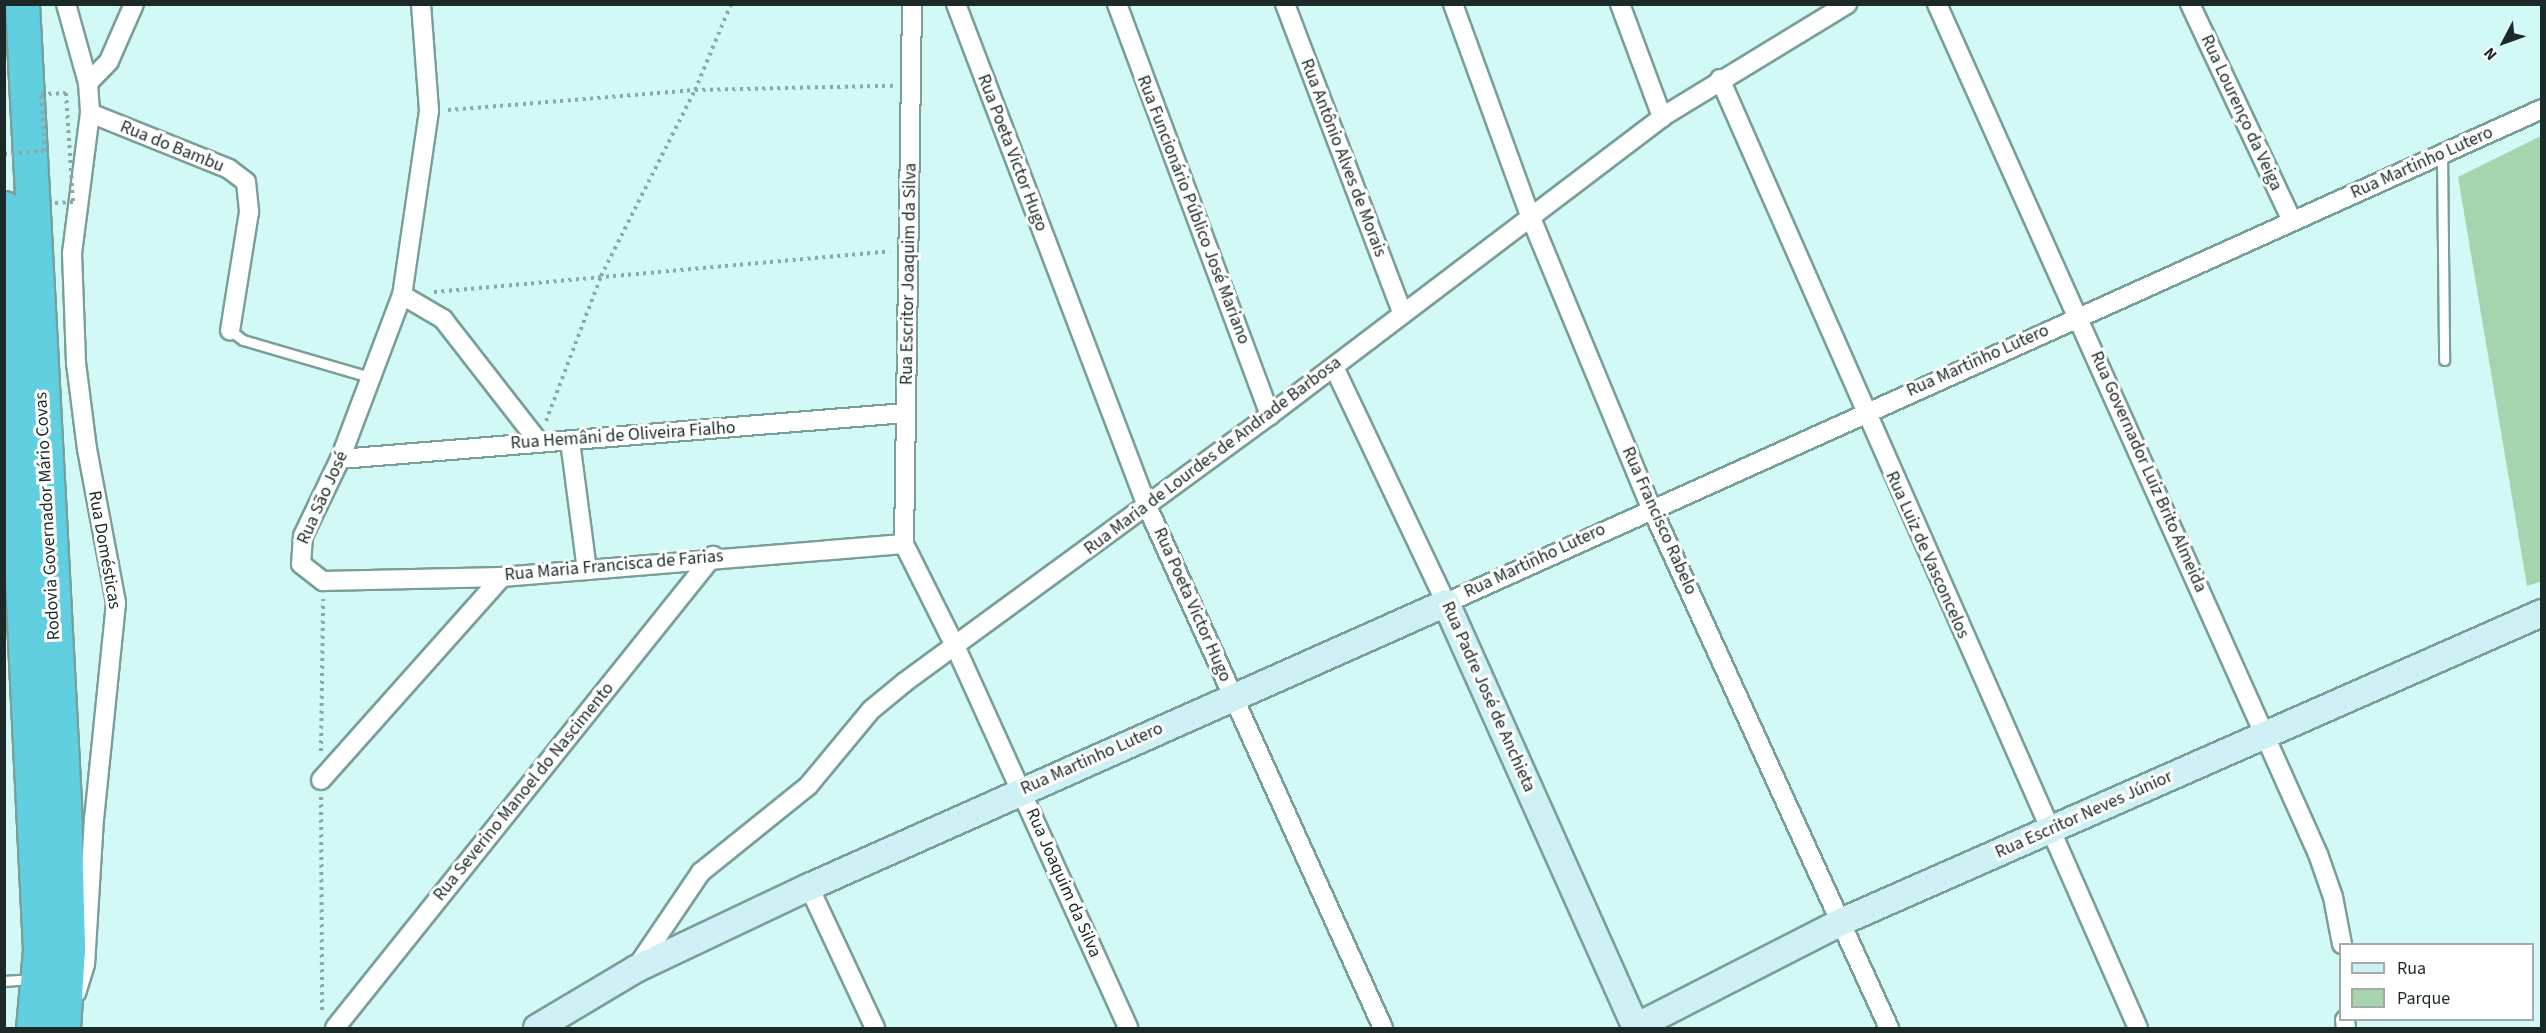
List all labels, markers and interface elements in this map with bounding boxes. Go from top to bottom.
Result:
north arrow [2474,12,2534,72]
street label: Rua Lourenço da Veiga [2195,32,2287,194]
text: N [2479,43,2502,65]
street label: Rua Antônio Alves de Morais [1295,56,1391,260]
street label: Rua Poeta Victor Hugo [972,71,1052,235]
street label: Rua Funcionário Público José Mariano [1132,72,1254,348]
street label: Rua do Bambu [117,116,227,178]
street label: Rua Martinho Lutero [2347,122,2497,204]
street label: Rua Escritor Joaquim da Silva [896,163,922,385]
street label: Rua Martinho Lutero [1903,320,2053,402]
street label: Rua Governador Luiz Brito Almeida [2085,348,2211,596]
street label: Rua Maria de Lourdes de Andrade Barbosa [1080,352,1346,560]
street label: Rodovia Governador Mário Covas [31,391,65,641]
street label: Rua Hemâni de Oliveira Fialho [510,417,736,455]
street label: Rua Francisco Rabelo [1617,444,1701,598]
street label: Rua São José [293,448,353,548]
street label: Rua Luiz de Vasconcelos [1880,468,1974,642]
street label: Rua Domésticas [83,489,125,611]
street label: Rua Martinho Lutero [1461,519,1609,603]
street label: Rua Poeta Victor Hugo [1148,525,1236,685]
street label: Rua Maria Francisca de Farias [504,546,724,586]
street label: Rua Padre José de Anchieta [1436,598,1540,796]
street label: Rua Severino Manoel do Nascimento [429,678,619,906]
street label: Rua Martinho Lutero [1017,718,1167,800]
street label: Rua Escritor Neves Júnior [1992,766,2176,864]
street label: Rua Joaquim da Silva [1020,805,1106,961]
legend [2339,943,2534,1021]
text: Rua [2397,956,2426,981]
text: Parque [2397,986,2450,1011]

